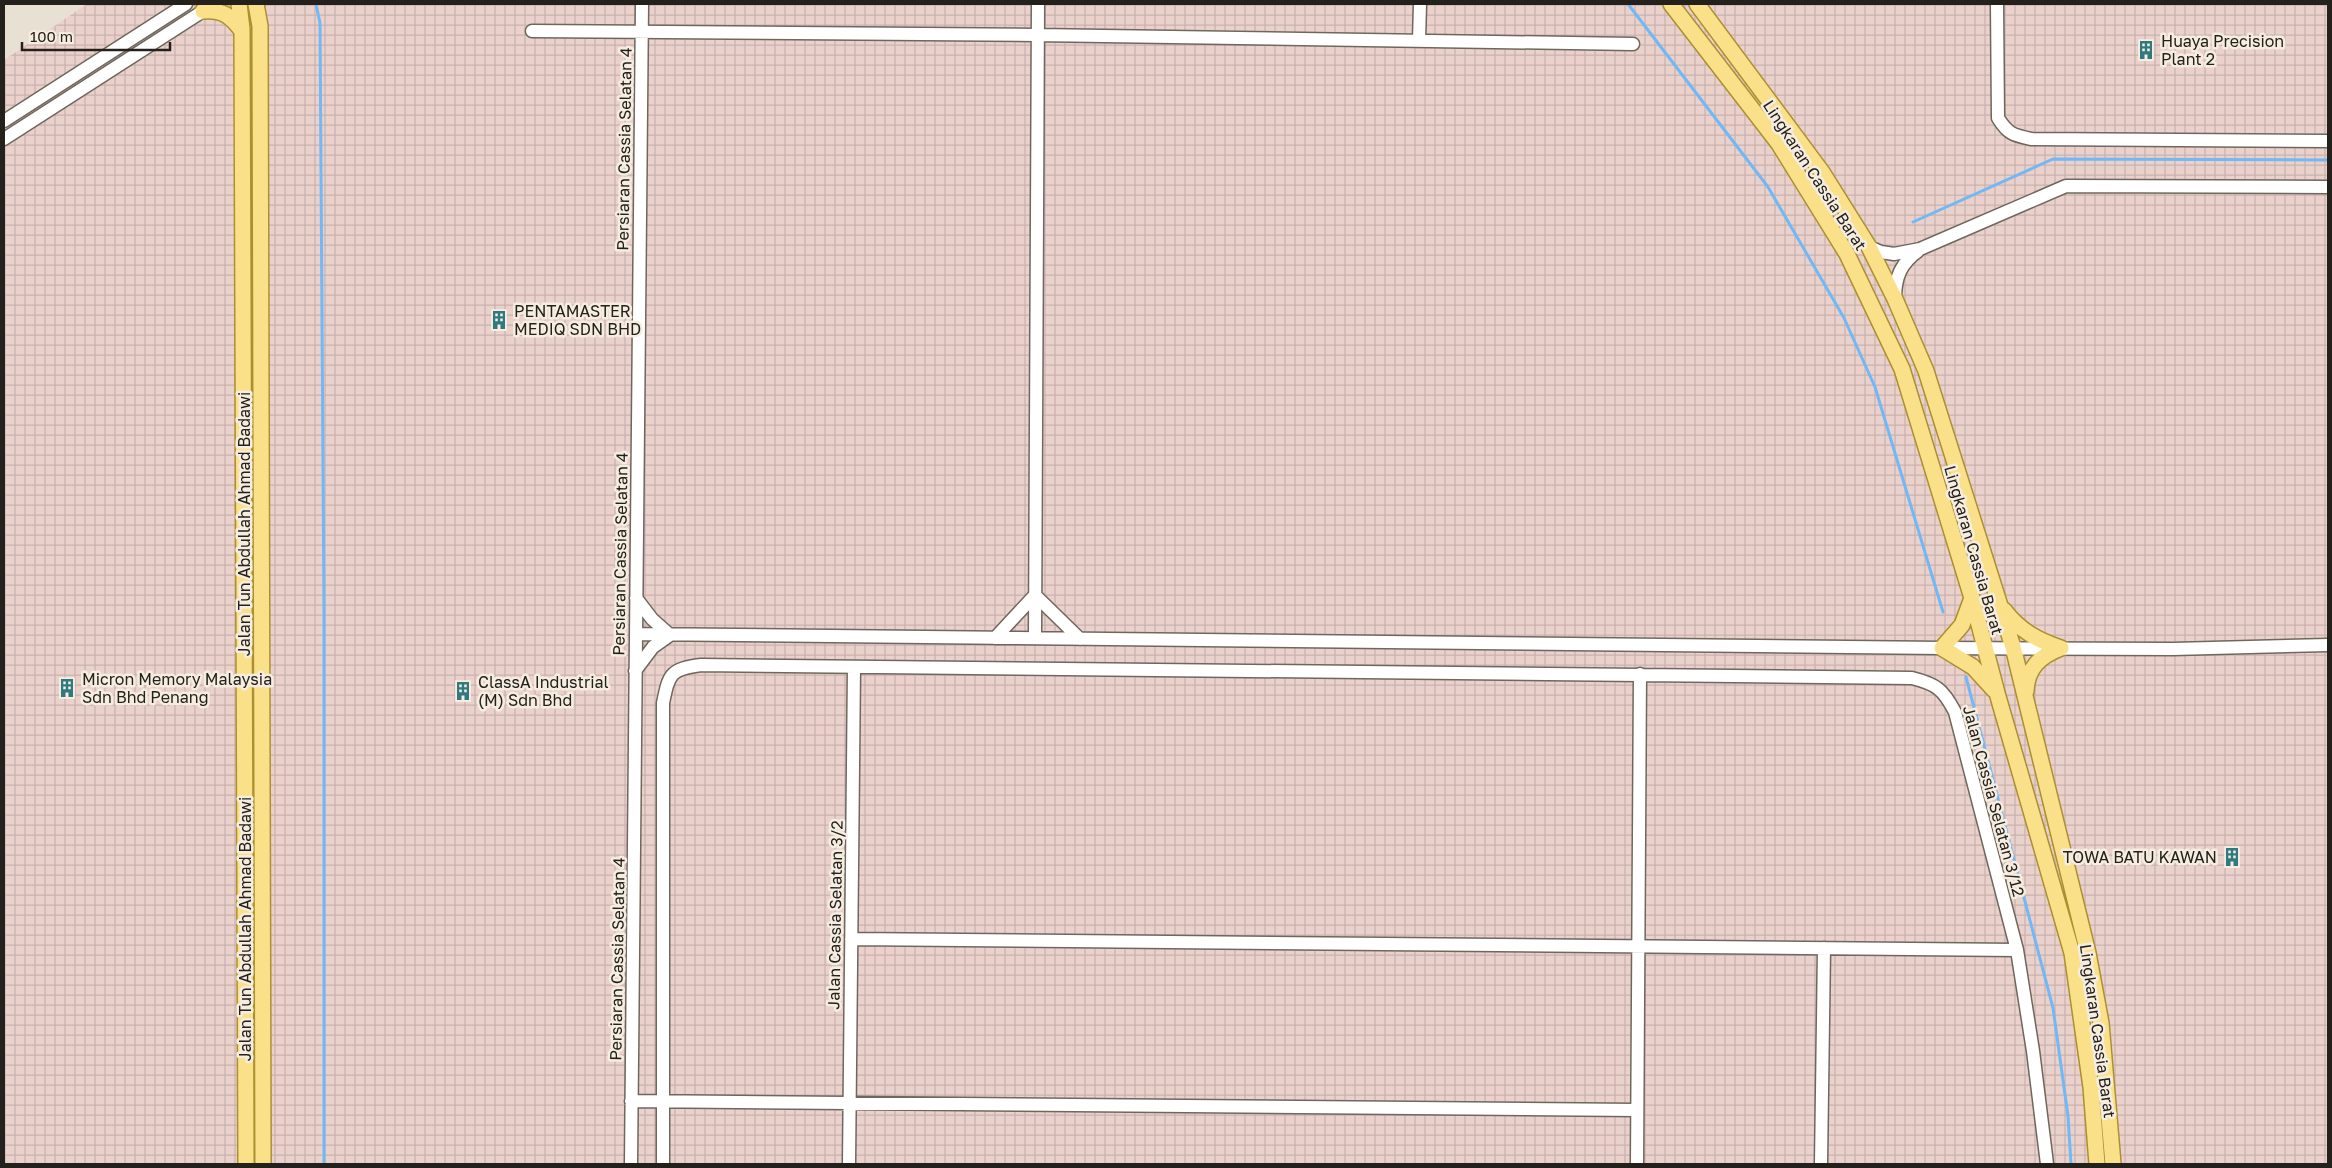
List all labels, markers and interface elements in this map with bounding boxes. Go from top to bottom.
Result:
scale bar [22,20,170,52]
text: 100 m [30,27,73,45]
place label: Huaya Precision Plant 2 [2161,31,2284,69]
building icon: Huaya Precision Plant 2 [2135,39,2157,61]
street label: Persiaran Cassia Selatan 4 [612,47,636,251]
street label: Lingkaran Cassia Barat [1759,96,1871,254]
place label: PENTAMASTER MEDIQ SDN BHD [514,301,641,339]
building icon: PENTAMASTER MEDIQ SDN BHD [488,309,510,331]
street label: Jalan Tun Abdullah Ahmad Badawi [234,392,254,656]
street label: Persiaran Cassia Selatan 4 [608,452,632,656]
street label: Lingkaran Cassia Barat [1940,463,2008,637]
place label: Micron Memory Malaysia Sdn Bhd Penang [82,669,272,707]
place label: ClassA Industrial (M) Sdn Bhd [478,672,609,710]
building icon: Micron Memory Malaysia Sdn Bhd Penang [56,677,78,699]
building icon: ClassA Industrial (M) Sdn Bhd [452,680,474,702]
street label: Jalan Cassia Selatan 3/12 [1959,703,2029,899]
street label: Jalan Tun Abdullah Ahmad Badawi [235,797,255,1061]
street label: Jalan Cassia Selatan 3/2 [823,820,847,1010]
building icon: TOWA BATU KAWAN [2221,846,2243,868]
place label: TOWA BATU KAWAN [2063,847,2217,867]
street label: Persiaran Cassia Selatan 4 [605,857,629,1061]
street label: Lingkaran Cassia Barat [2076,943,2120,1119]

